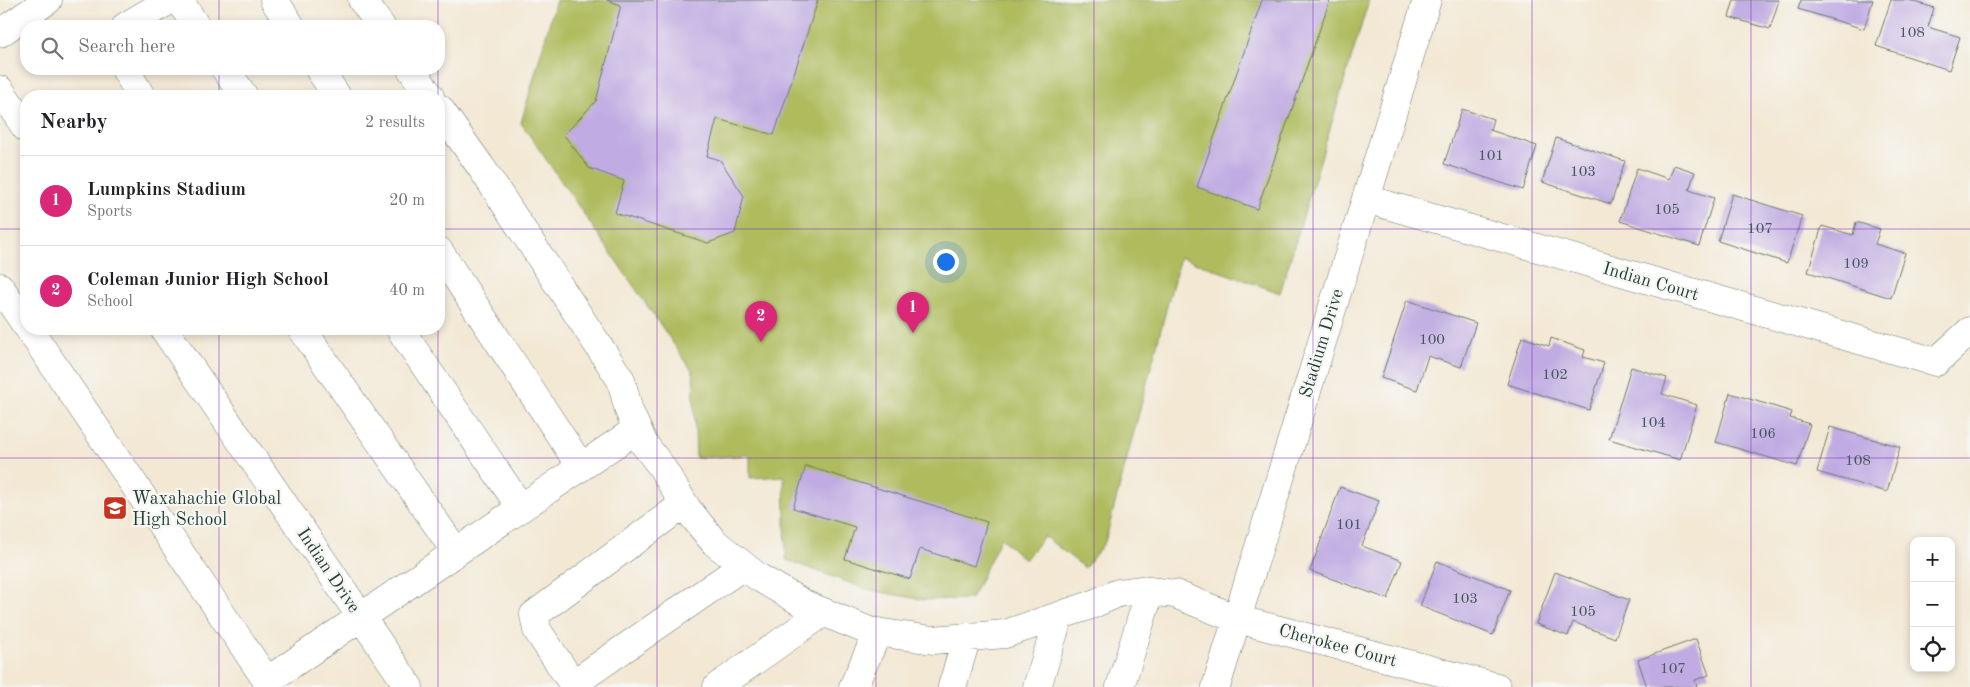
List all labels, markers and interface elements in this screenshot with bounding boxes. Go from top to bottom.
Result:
search box [20,20,445,75]
house number: 108 [1899,26,1925,41]
icon: search [38,34,66,62]
text: Search here [78,38,175,57]
text: Nearby [40,112,108,133]
text: 2 results [365,115,425,131]
house number: 101 [1478,149,1504,164]
house number: 103 [1570,165,1596,180]
text: Lumpkins Stadium [87,181,246,200]
text: 1 [51,193,61,209]
text: 20 m [389,193,425,209]
house number: 105 [1654,203,1680,218]
text: Sports [87,204,132,220]
house number: 107 [1747,222,1773,237]
your location [933,249,959,275]
house number: 109 [1843,257,1869,272]
street label: Indian Court [1601,260,1701,304]
text: Coleman Junior High School [87,271,329,290]
text: 2 [51,283,61,299]
text: 40 m [389,283,425,299]
street label: Stadium Drive [1297,287,1347,400]
pin: 1 [897,292,929,333]
text: School [87,294,133,310]
pin: 2 [745,301,777,342]
house number: 100 [1419,333,1445,348]
house number: 102 [1542,368,1568,383]
house number: 104 [1640,416,1666,431]
house number: 106 [1750,427,1776,442]
house number: 108 [1845,454,1871,469]
place label: Waxahachie Global High School [132,490,281,529]
school or university icon: Waxahachie Global High School [102,495,128,521]
house number: 101 [1336,518,1362,533]
street label: Indian Drive [293,525,363,616]
map controls [1910,537,1955,672]
button: + [1910,537,1955,582]
button: − [1910,582,1955,627]
house number: 103 [1452,592,1478,607]
house number: 105 [1570,605,1596,620]
street label: Cherokee Court [1277,622,1399,670]
button: locate [1910,627,1955,672]
house number: 107 [1660,662,1686,677]

